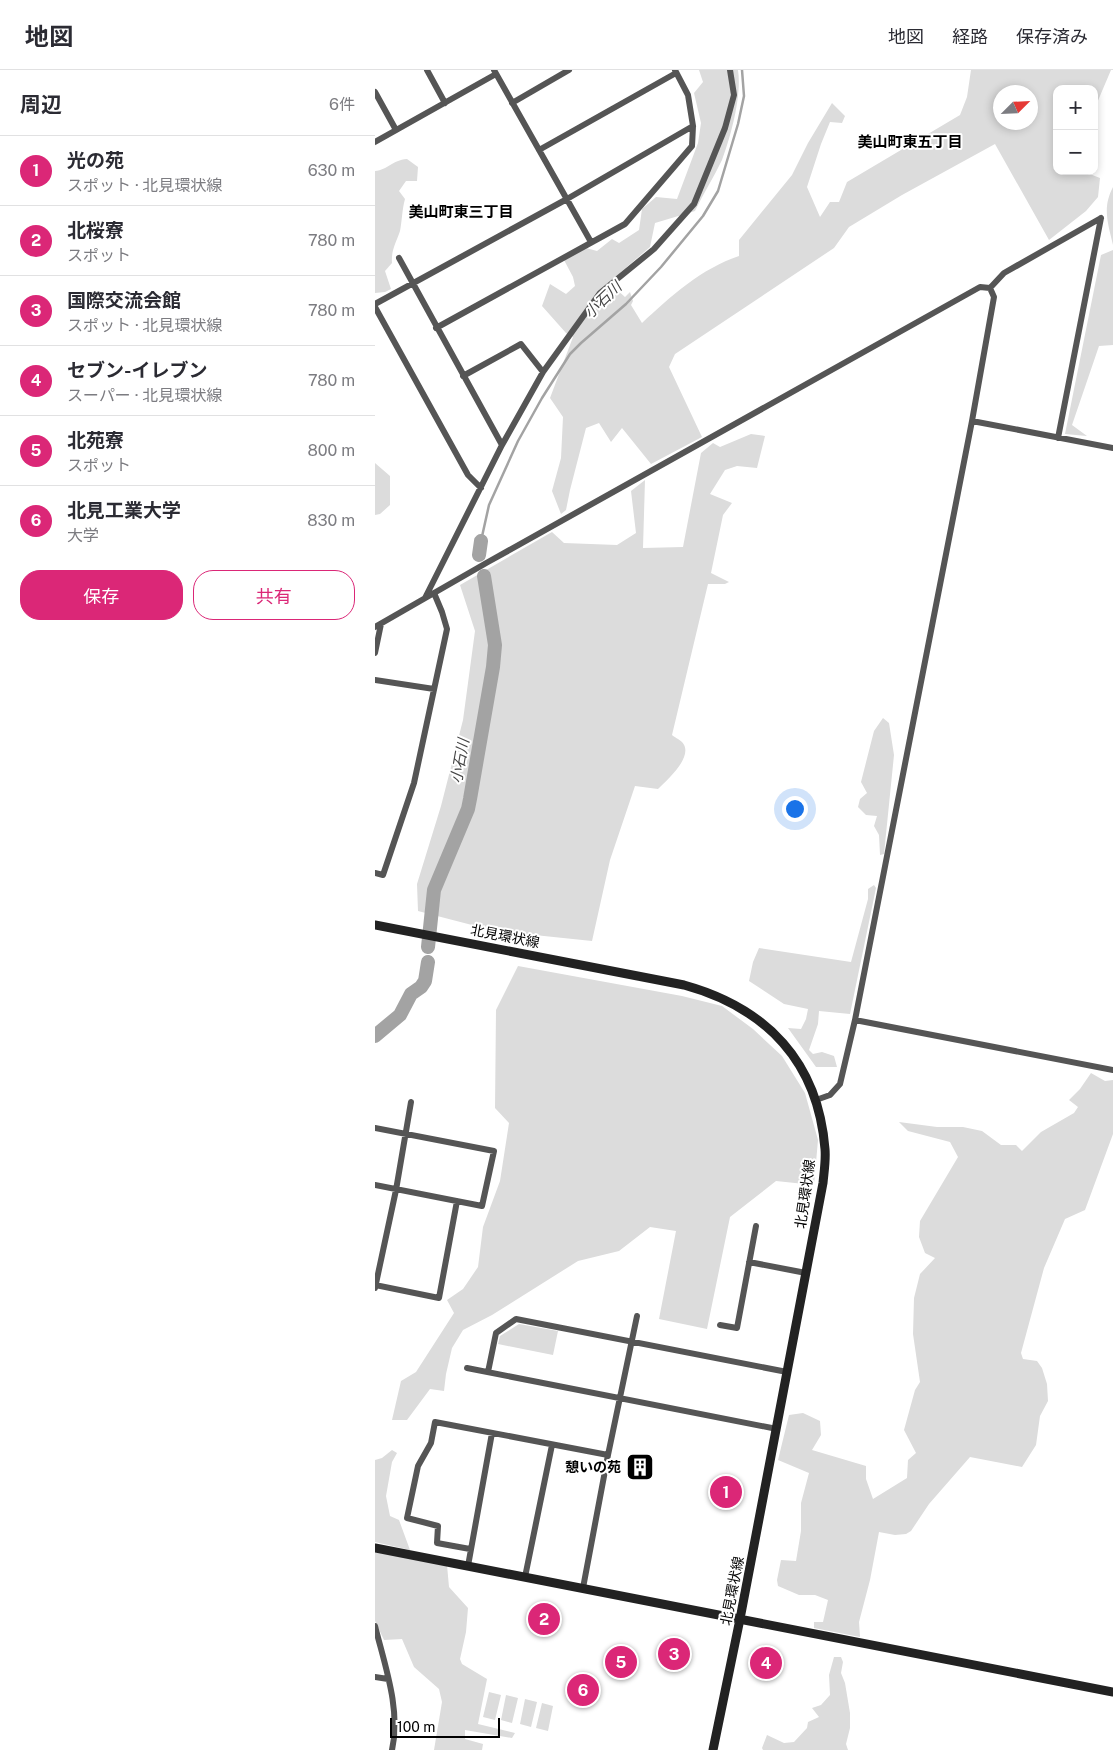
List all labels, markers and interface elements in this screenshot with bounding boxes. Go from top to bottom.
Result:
text: 地図 [25,22,73,50]
text: 地図 [888,26,924,47]
text: 経路 [952,26,988,47]
text: 保存済み [1016,26,1088,47]
north arrow [993,85,1038,130]
map controls [1053,85,1098,175]
button: + [1053,85,1098,130]
text: 周辺 [20,92,62,117]
text: 6件 [329,95,355,114]
button: − [1053,130,1098,175]
district label: 美山町東五丁目 [857,133,963,150]
text: 光の苑 [67,149,124,171]
text: 1 [33,161,39,180]
text: 630 m [308,161,355,180]
text: スポット · 北見環状線 [67,176,222,195]
district label: 美山町東三丁目 [408,203,514,220]
text: 北桜寮 [67,219,124,241]
text: 2 [31,231,41,250]
text: 780 m [308,231,355,250]
text: スポット [67,246,131,265]
water label: 小石川 [581,277,626,321]
text: 国際交流会館 [67,289,181,311]
text: 3 [31,301,41,320]
text: 780 m [308,301,355,320]
text: スポット · 北見環状線 [67,316,222,335]
text: セブン-イレブン [67,359,207,381]
text: 4 [31,371,41,390]
text: 780 m [308,371,355,390]
text: スーパー · 北見環状線 [67,386,222,405]
text: 北苑寮 [67,429,124,451]
text: 5 [31,441,41,460]
text: 800 m [308,441,355,460]
text: スポット [67,456,131,475]
text: 北見工業大学 [67,499,181,521]
text: 6 [31,511,41,530]
text: 830 m [307,511,355,530]
text: 大学 [67,526,99,545]
button: 保存 [20,570,183,620]
button: 共有 [193,570,355,620]
water label: 小石川 [447,735,472,785]
your location [782,796,808,822]
street label: 北見環状線 [469,921,541,951]
street label: 北見環状線 [792,1158,818,1230]
building icon: 憩いの苑 [625,1452,655,1482]
place label: 憩いの苑 [565,1459,621,1475]
pin: 1 [710,1473,742,1511]
street label: 北見環状線 [717,1555,747,1627]
pin: 2 [528,1600,560,1638]
pin: 3 [658,1635,690,1673]
pin: 5 [605,1643,637,1681]
pin: 4 [750,1644,782,1682]
pin: 6 [567,1671,599,1709]
scale bar [390,1715,500,1738]
text: 100 m [397,1719,435,1735]

